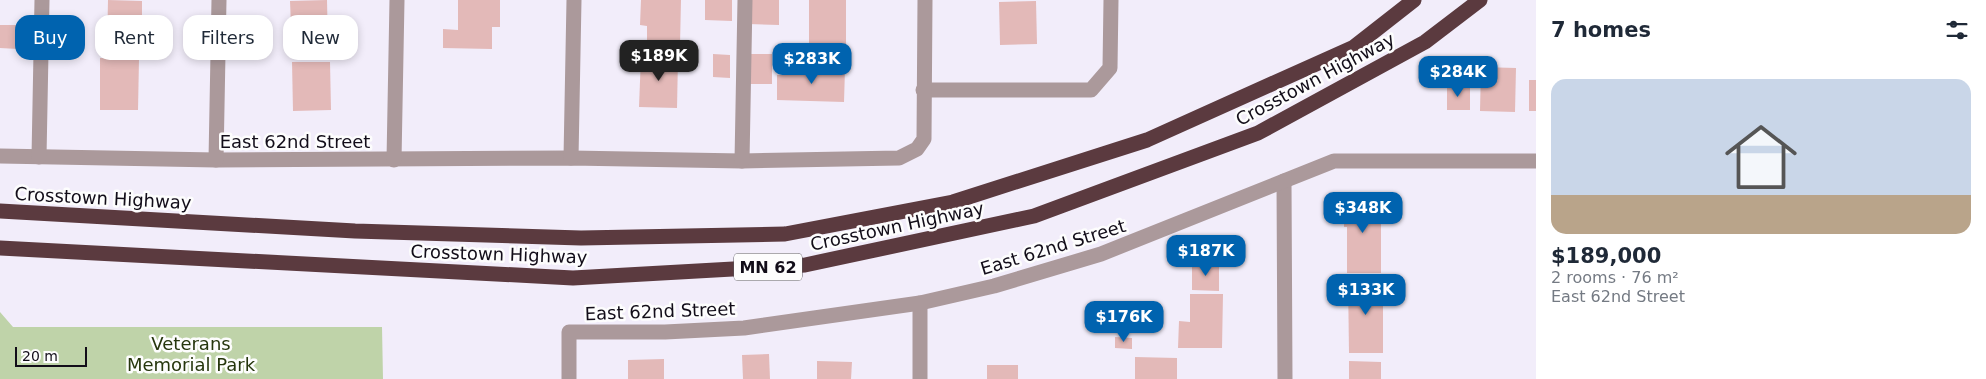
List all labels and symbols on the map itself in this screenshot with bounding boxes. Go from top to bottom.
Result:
street label: Crosstown Highway [1232,28,1398,130]
pin: $189K [624,39,694,82]
pin: $283K [777,42,847,85]
pin: $284K [1423,56,1493,98]
street label: East 62nd Street [220,131,370,152]
street label: Crosstown Highway [14,183,192,213]
pin: $348K [1328,192,1398,234]
street label: Crosstown Highway [808,197,986,255]
street label: East 62nd Street [978,215,1128,279]
pin: $187K [1171,234,1241,277]
street label: Crosstown Highway [410,240,588,268]
road number: MN 62 [734,253,802,280]
pin: $133K [1331,274,1401,316]
street label: East 62nd Street [584,298,736,324]
pin: $176K [1089,300,1159,343]
park label: Veterans Memorial Park [127,333,256,375]
scale bar [15,344,88,367]

